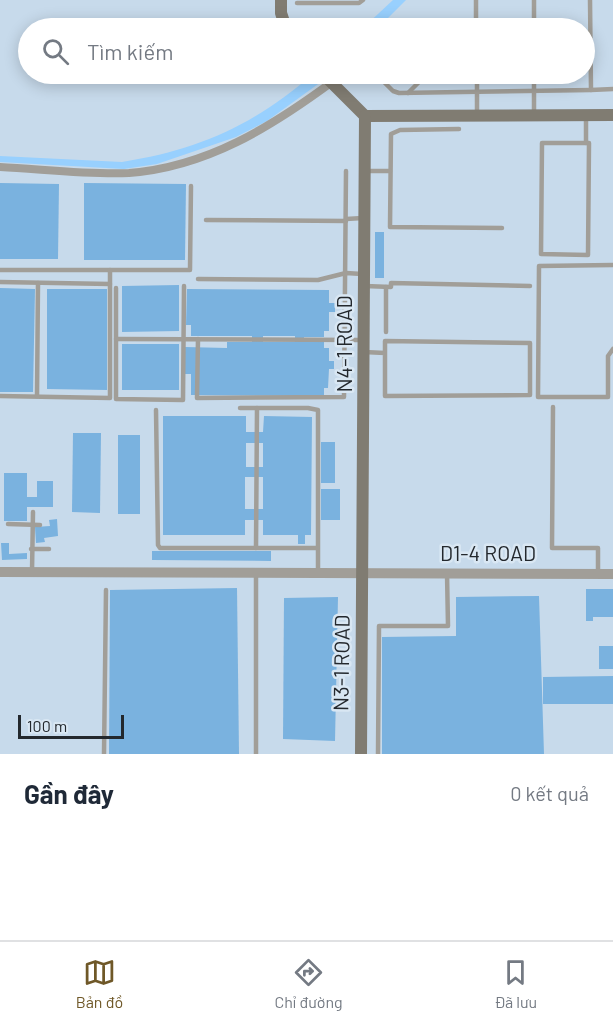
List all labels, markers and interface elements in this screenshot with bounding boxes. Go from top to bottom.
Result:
search box [18,18,595,84]
icon: search [39,35,72,68]
text: Tìm kiếm [87,38,173,64]
street label: N4-1 ROAD [331,295,356,393]
street label: D1-4 ROAD [440,540,536,565]
street label: N3-1 ROAD [327,615,354,711]
scale bar [18,712,124,740]
text: 100 m [27,716,67,735]
text: Gần đây [24,778,114,809]
text: 0 kết quả [510,781,589,805]
tab: Bản đồ [76,956,123,1011]
tab: Chỉ đường [275,956,343,1011]
tab: Đã lưu [494,956,537,1011]

